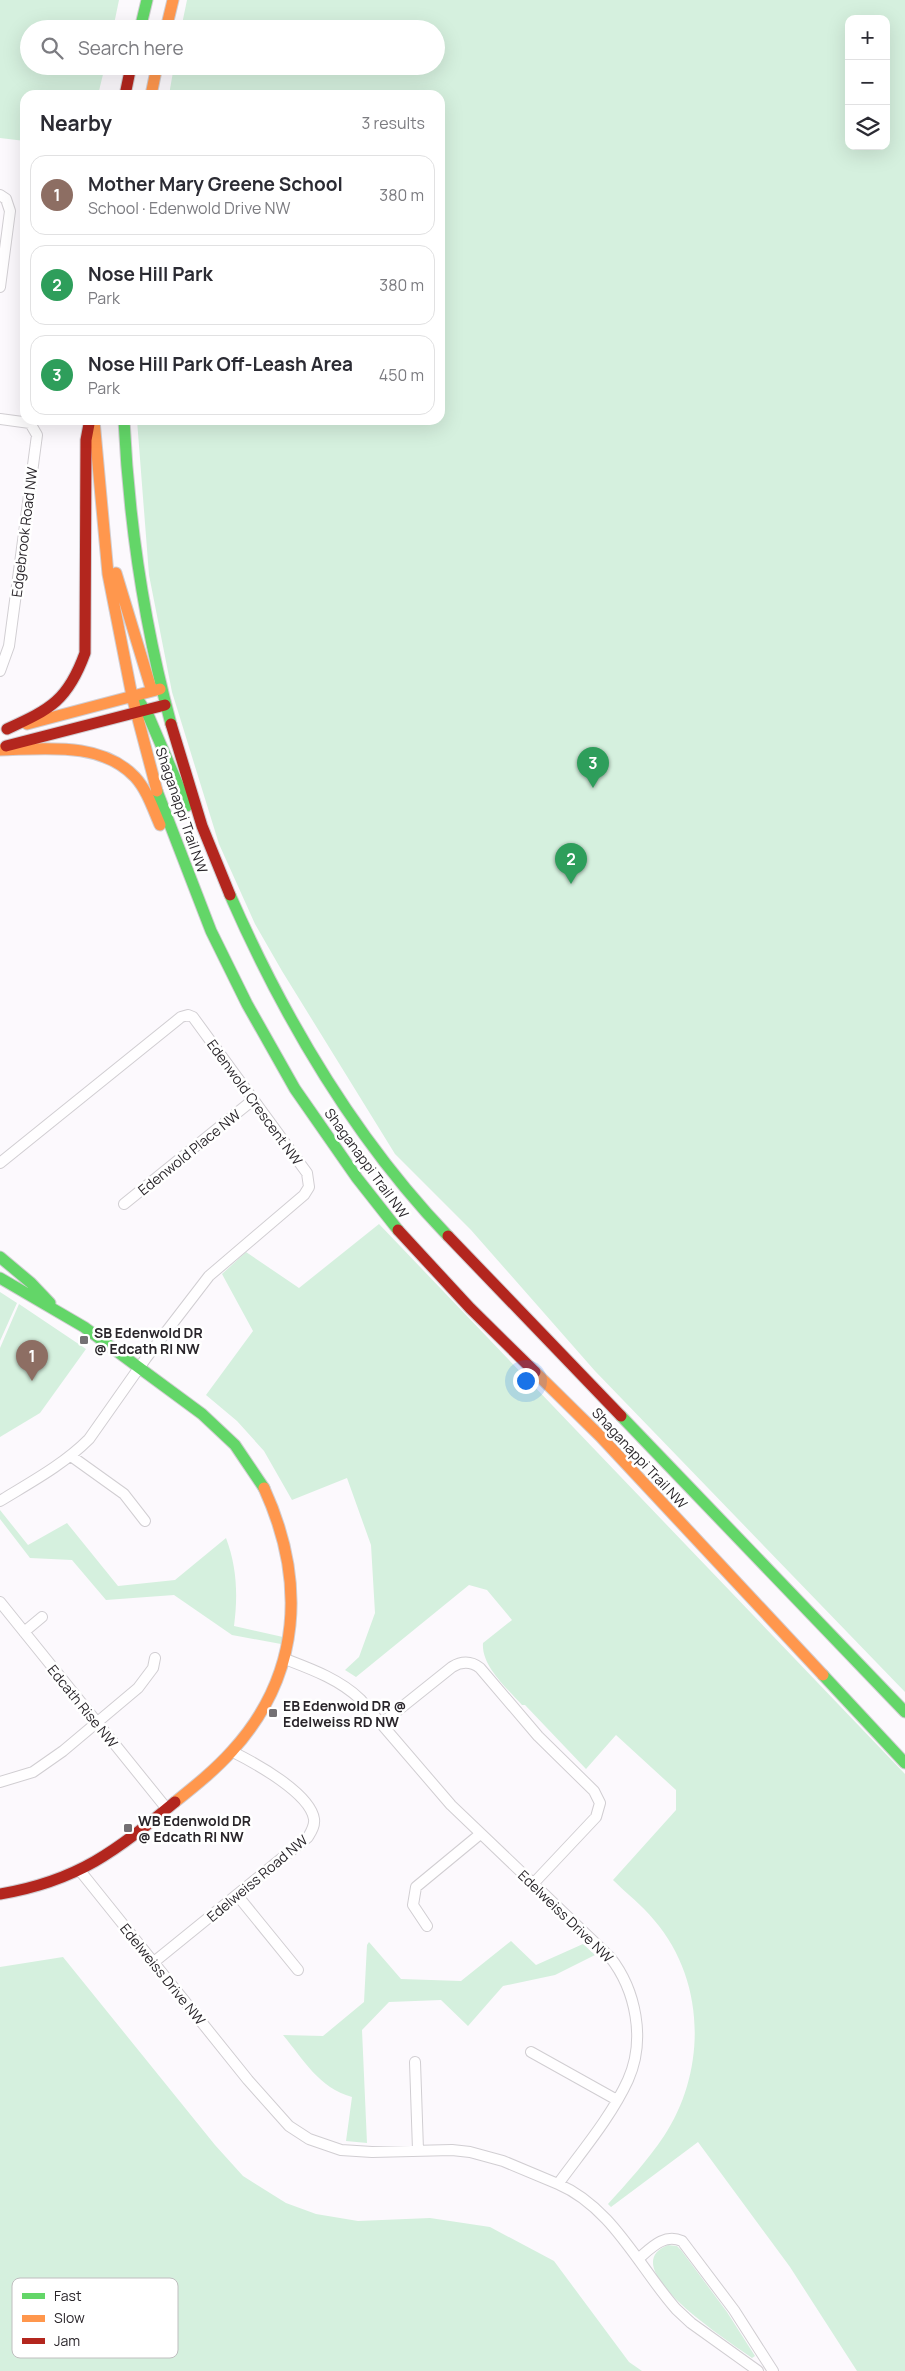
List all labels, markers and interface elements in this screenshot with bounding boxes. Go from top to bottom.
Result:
map controls [845,15,890,150]
button: + [845,15,890,60]
search box [20,20,445,75]
icon: search [38,34,66,62]
text: Search here [78,35,184,61]
button: − [845,60,890,105]
button: layers [845,105,890,150]
text: Nearby [40,109,112,137]
text: 3 results [362,112,425,134]
text: Mother Mary Greene School [88,171,343,197]
text: 1 [53,184,61,206]
text: 380 m [379,184,424,206]
text: School · Edenwold Drive NW [88,197,291,219]
text: Nose Hill Park [88,261,213,287]
text: 2 [52,274,62,296]
text: 380 m [379,274,424,296]
text: Park [88,287,120,309]
text: Nose Hill Park Off-Leash Area [88,351,353,377]
text: 3 [52,364,62,386]
text: 450 m [379,364,424,386]
text: Park [88,377,120,399]
street label: Edgebrook Road NW [7,466,41,598]
street label: Shaganappi Trail NW [152,745,212,875]
pin: 3 [577,747,609,788]
pin: 2 [555,843,587,884]
street label: Edenwold Crescent NW [203,1035,307,1169]
street label: Shaganappi Trail NW [321,1104,413,1222]
street label: Edenwold Place NW [134,1105,244,1199]
place label: SB Edenwold DR @ Edcath RI NW [94,1323,203,1358]
marker: SB Edenwold DR @ Edcath RI NW [78,1334,90,1346]
pin: 1 [16,1340,48,1381]
your location [513,1368,539,1394]
street label: Shaganappi Trail NW [588,1403,692,1513]
street label: Edcath Rise NW [44,1661,122,1751]
place label: EB Edenwold DR @ Edelweiss RD NW [283,1696,406,1731]
marker: EB Edenwold DR @ Edelweiss RD NW [267,1707,279,1719]
place label: WB Edenwold DR @ Edcath RI NW [138,1811,251,1846]
marker: WB Edenwold DR @ Edcath RI NW [122,1822,134,1834]
street label: Edelweiss Road NW [203,1830,311,1926]
street label: Edelweiss Drive NW [514,1866,618,1966]
street label: Edelweiss Drive NW [116,1919,210,2029]
legend [12,2278,178,2358]
text: Fast [54,2286,82,2305]
text: Slow [54,2308,85,2327]
text: Jam [54,2331,80,2350]

